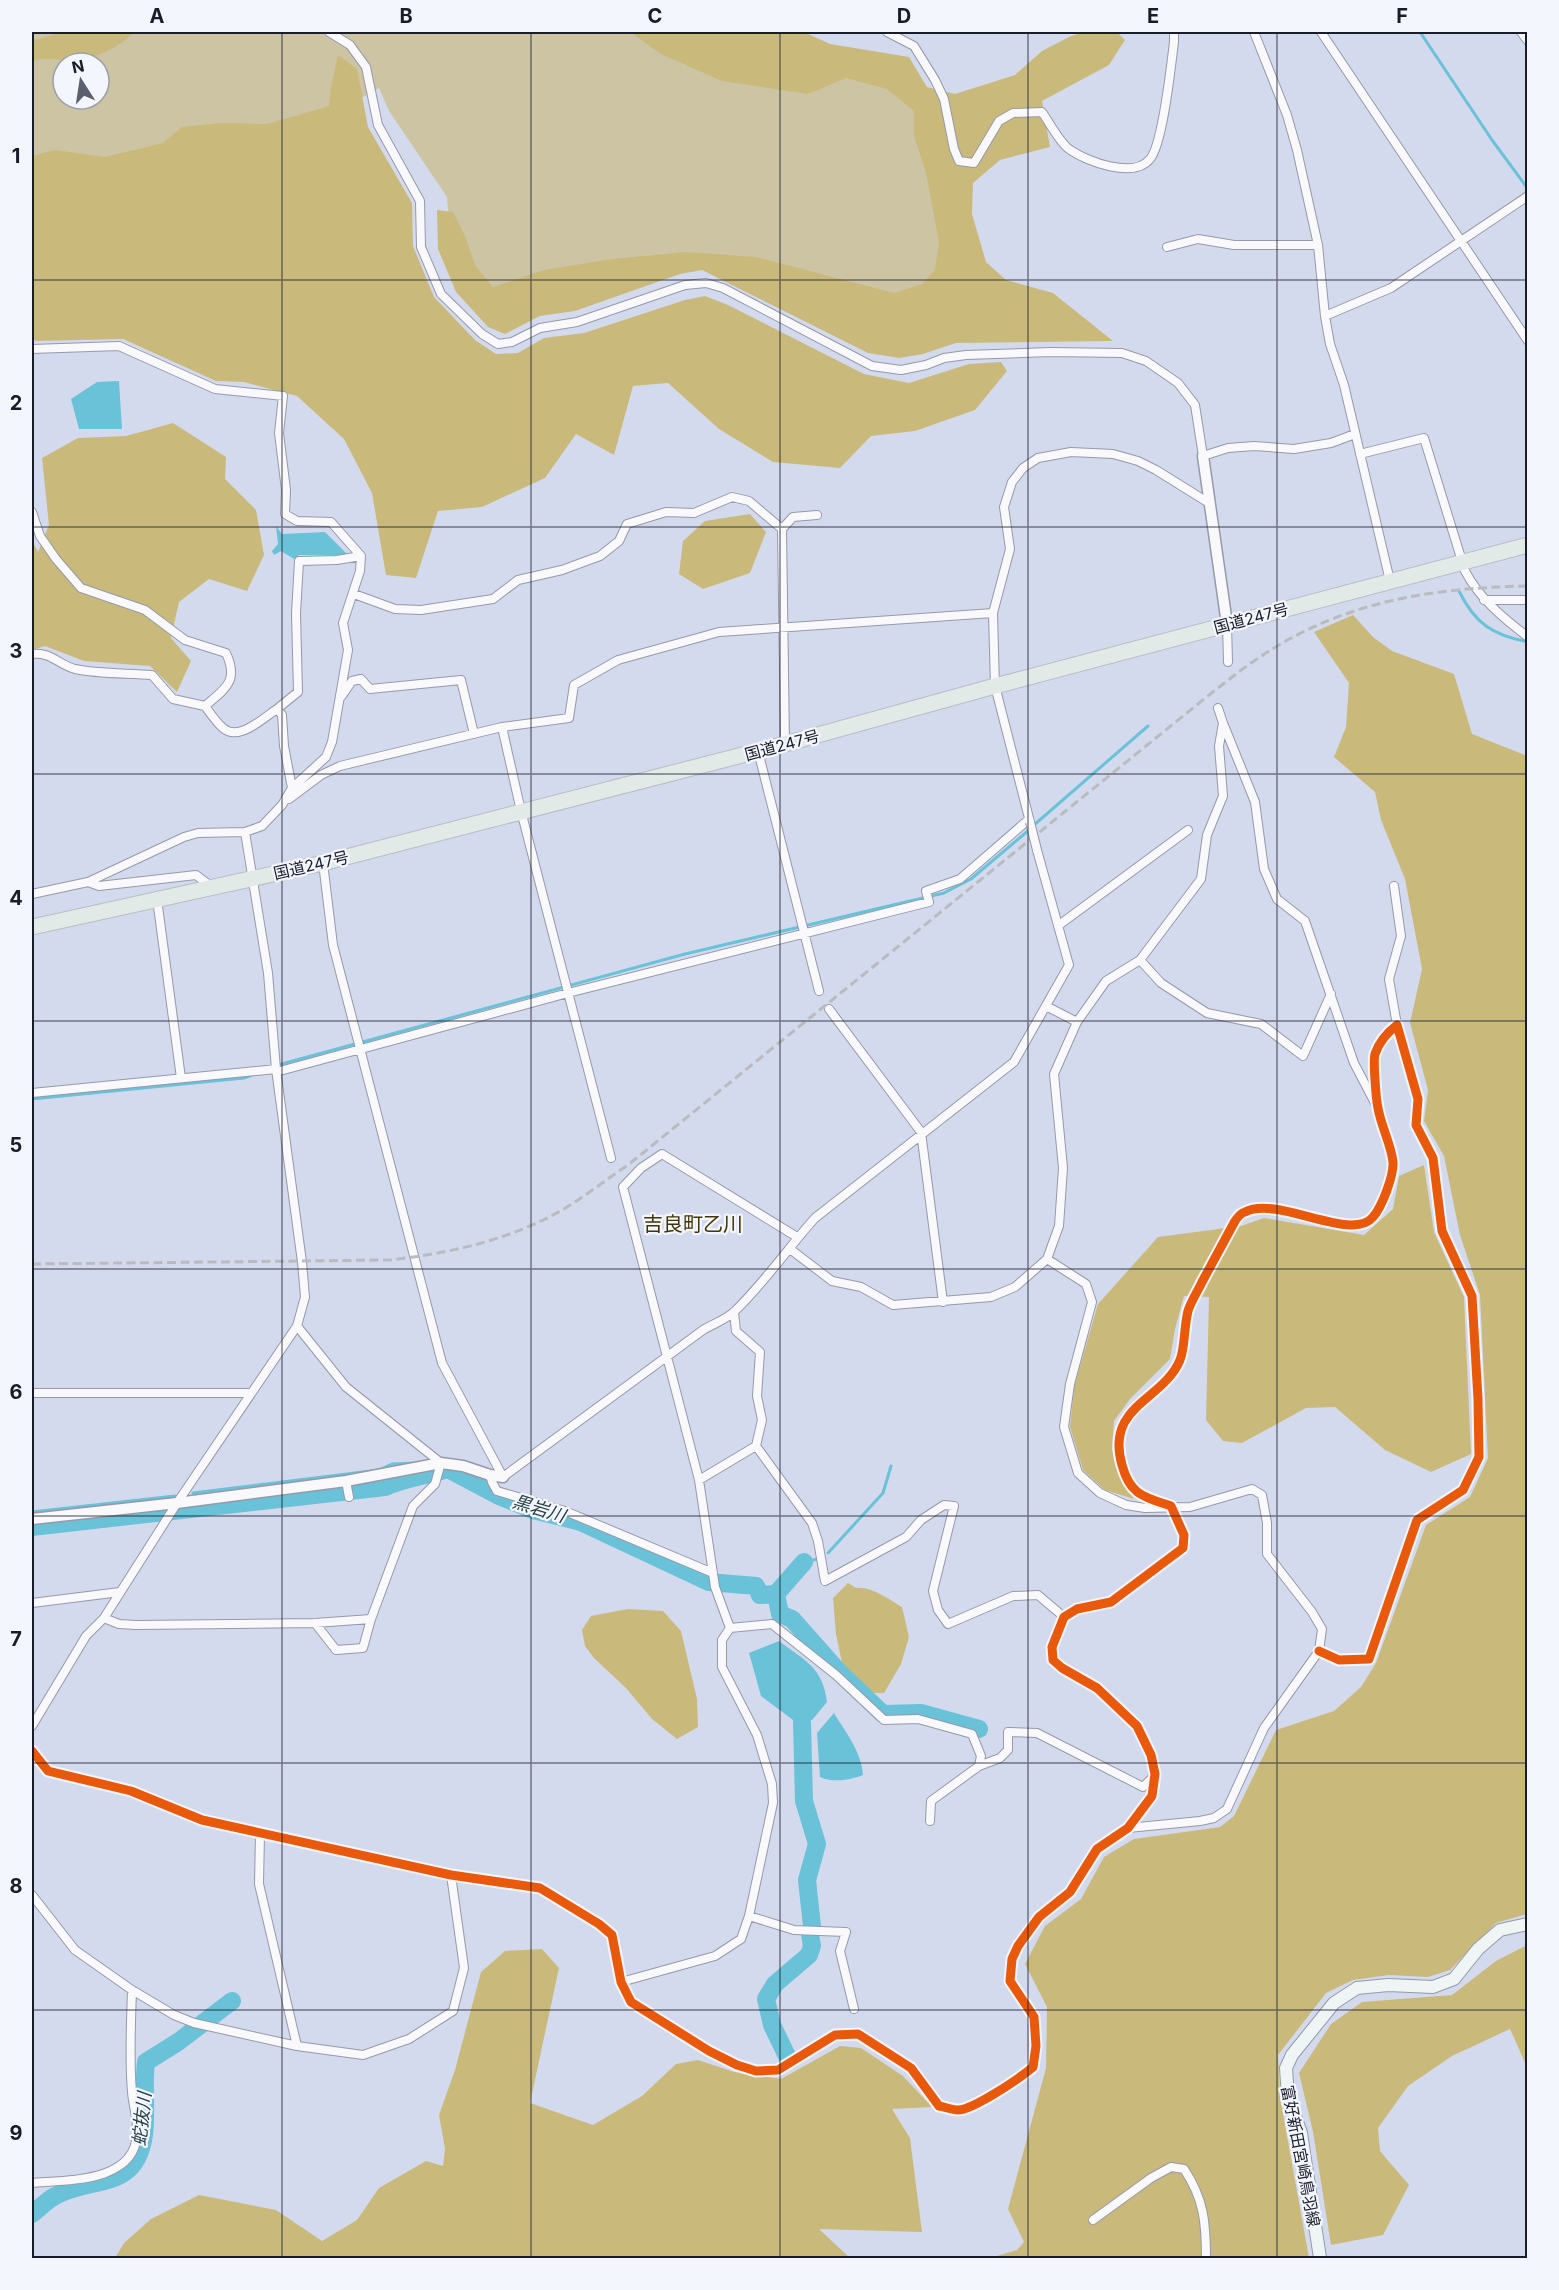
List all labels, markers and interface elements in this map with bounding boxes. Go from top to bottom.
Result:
text: A [150,4,165,28]
text: B [399,4,413,28]
text: C [648,4,662,28]
text: D [897,4,911,28]
text: E [1147,4,1159,28]
text: F [1396,4,1408,28]
north arrow [51,51,111,111]
text: N [70,55,86,77]
text: 1 [12,144,20,168]
text: 2 [10,391,22,415]
street label: 国道247号 [1211,598,1291,638]
text: 3 [10,639,22,663]
street label: 国道247号 [742,725,822,765]
street label: 国道247号 [271,847,351,883]
text: 4 [9,886,23,910]
text: 5 [10,1133,22,1157]
district label: 吉良町乙川 [643,1212,743,1236]
text: 6 [10,1380,23,1404]
water label: 黒岩川 [510,1491,570,1527]
text: 7 [10,1627,22,1651]
text: 8 [9,1874,23,1898]
street label: 富好新田宮崎鳥羽線 [1277,2083,1325,2229]
water label: 蛇抜川 [128,2089,155,2147]
text: 9 [10,2121,23,2145]

